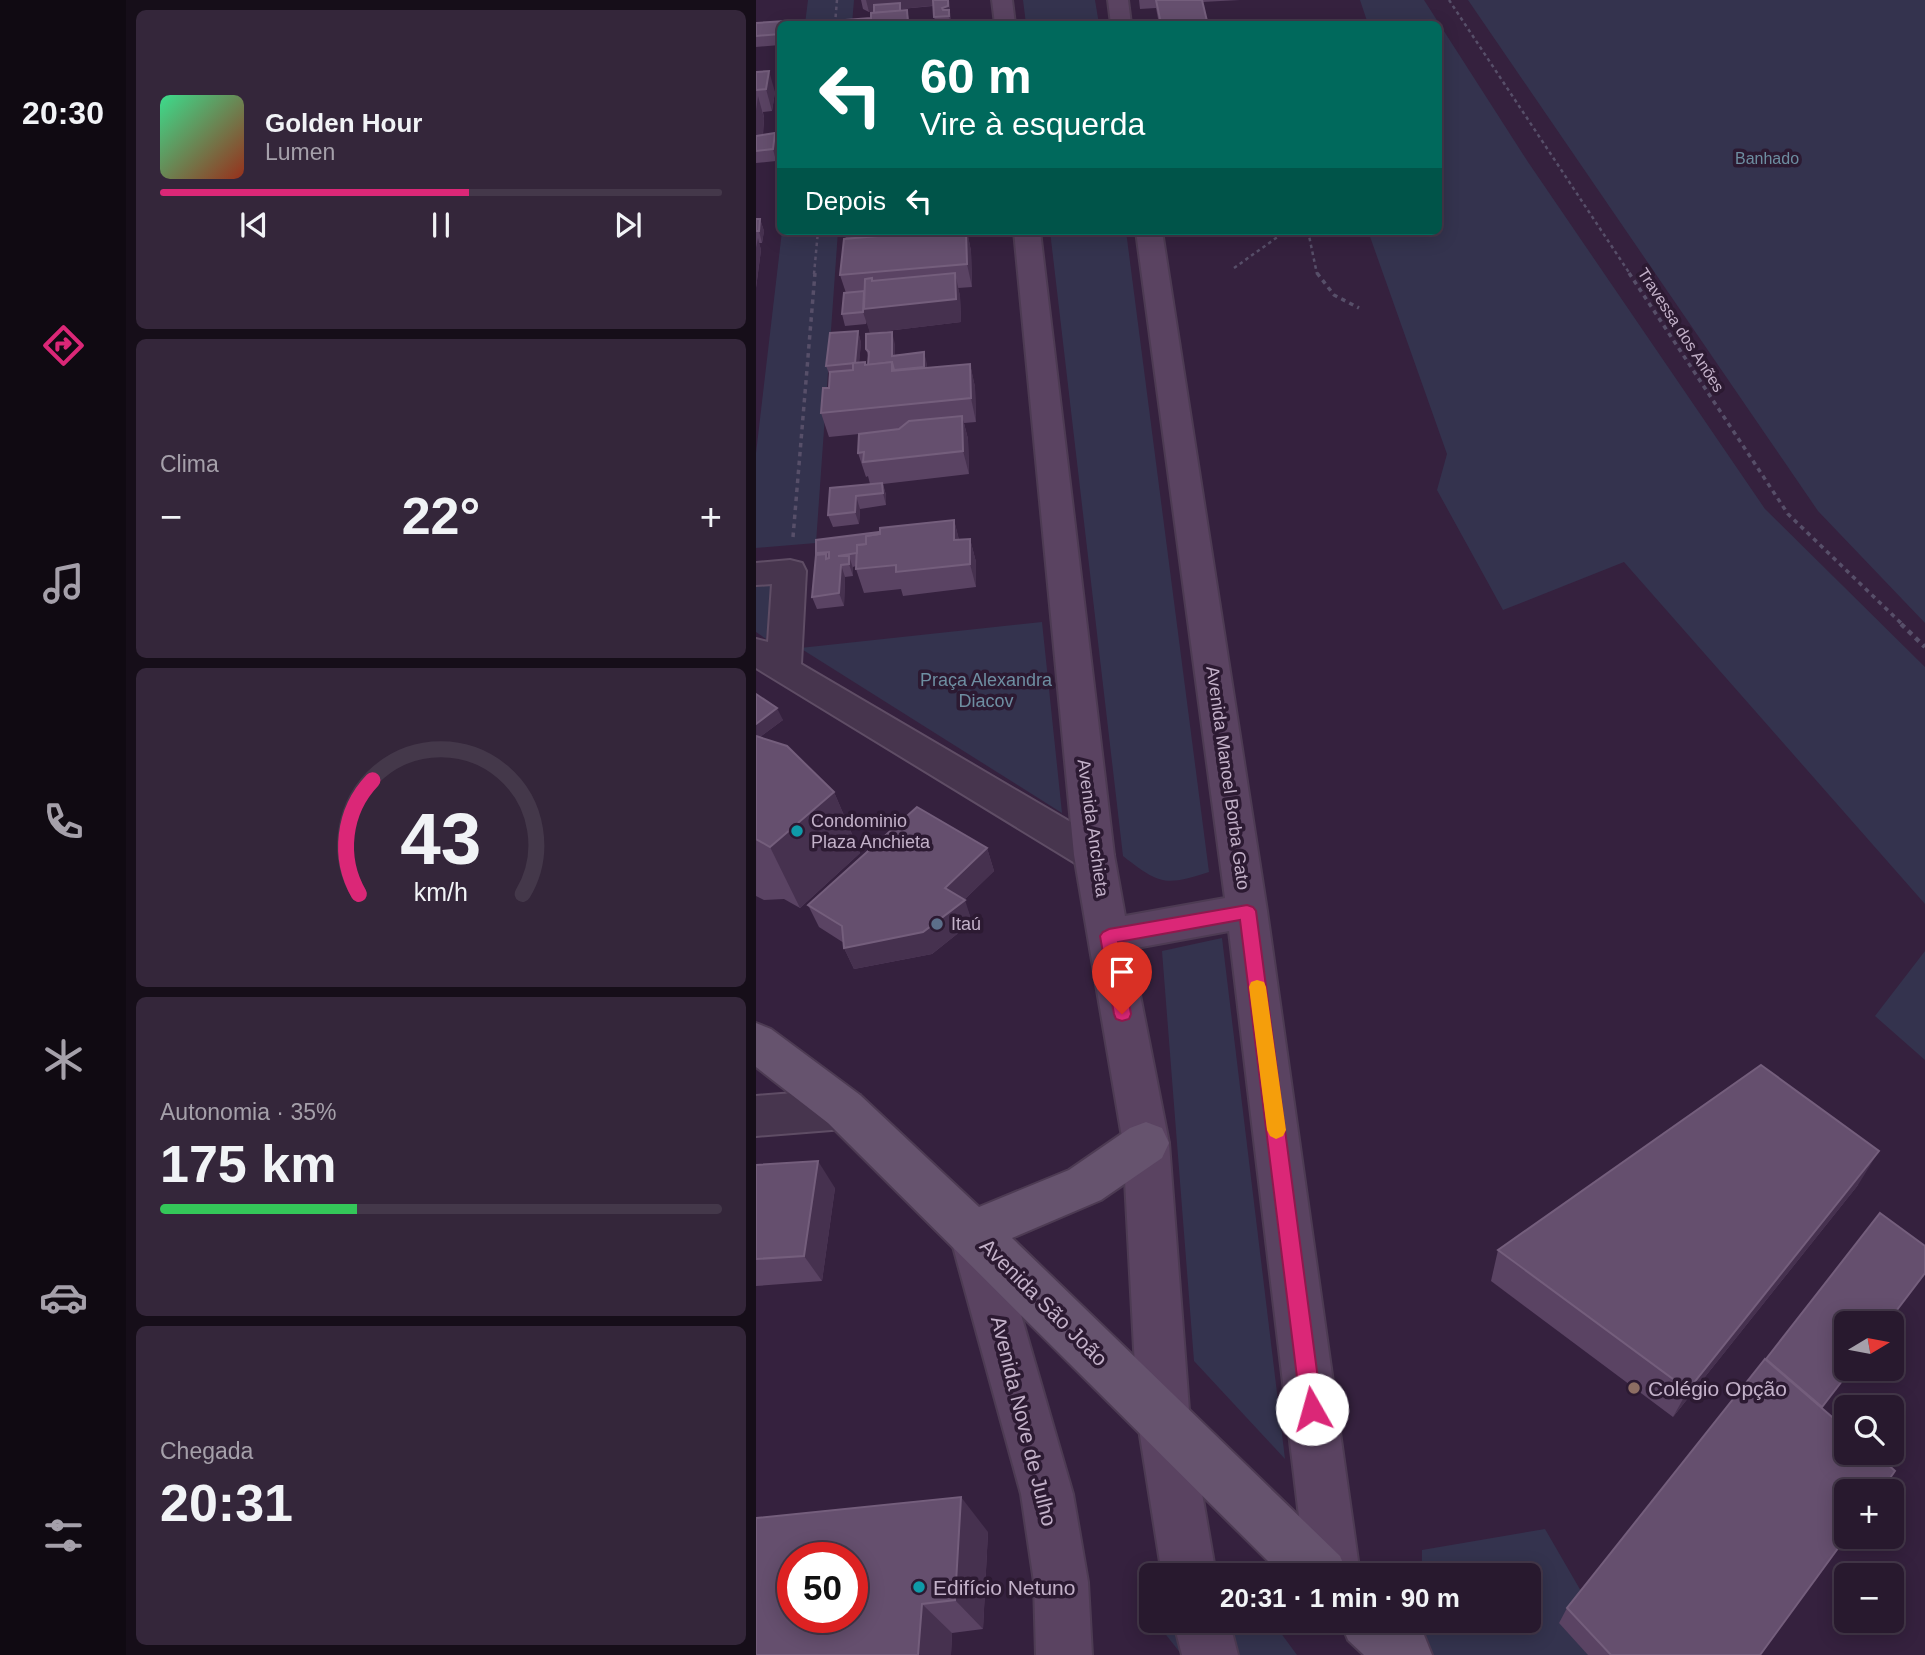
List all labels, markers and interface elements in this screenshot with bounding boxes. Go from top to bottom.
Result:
icon: left [805,49,896,140]
text: 60 m [920,49,1032,103]
text: 20:30 [22,95,104,131]
text: Vire à esquerda [920,106,1145,142]
text: Golden Hour [265,108,422,138]
text: Lumen [265,139,335,165]
park label: Banhado [1735,150,1799,167]
icon: left [900,182,938,220]
text: Depois [805,186,886,216]
icon: previous [235,206,273,244]
icon: pause [422,206,460,244]
icon: next [609,206,647,244]
street label: Travessa dos Anões [1635,265,1727,395]
icon: directions [39,321,88,370]
text: Clima [160,451,219,477]
text: 22° [402,487,480,545]
text: − [160,496,182,538]
text: + [700,496,722,538]
icon: music [39,559,88,608]
street label: Avenida Manoel Borba Gato [1202,665,1254,891]
park label: Praça Alexandra Diacov [920,670,1053,711]
street label: Avenida Anchieta [1073,758,1113,899]
icon: phone [39,797,88,846]
text: 43 [401,798,481,879]
place label: Condominio Plaza Anchieta [811,811,931,852]
marker: Condominio Plaza Anchieta [789,823,805,839]
text: km/h [414,877,468,905]
place label: Itaú [951,914,981,934]
marker: Itaú [929,916,945,932]
pin [1092,942,1152,1014]
icon: arrive [1103,953,1141,991]
icon: climate [39,1035,88,1084]
text: Autonomia · 35% [160,1099,336,1125]
text: 175 km [160,1135,336,1193]
street label: Avenida São João [976,1234,1112,1370]
icon: car [39,1273,88,1322]
north arrow [1834,1311,1904,1381]
map controls [1834,1311,1904,1633]
street label: Avenida Nove de Julho [987,1314,1061,1528]
position arrow [1275,1372,1349,1446]
place label: Colégio Opção [1648,1377,1787,1400]
marker: Colégio Opção [1626,1380,1642,1396]
button: search [1834,1395,1904,1465]
text: Chegada [160,1438,253,1464]
text: 20:31 [160,1474,293,1532]
button: + [1834,1479,1904,1549]
icon: filters [39,1511,88,1560]
speed limit sign: 50 [777,1542,868,1633]
button: − [1834,1563,1904,1633]
place label: Edifício Netuno [933,1576,1075,1599]
marker: Edifício Netuno [911,1579,927,1595]
text: 20:31 · 1 min · 90 m [1220,1583,1460,1613]

